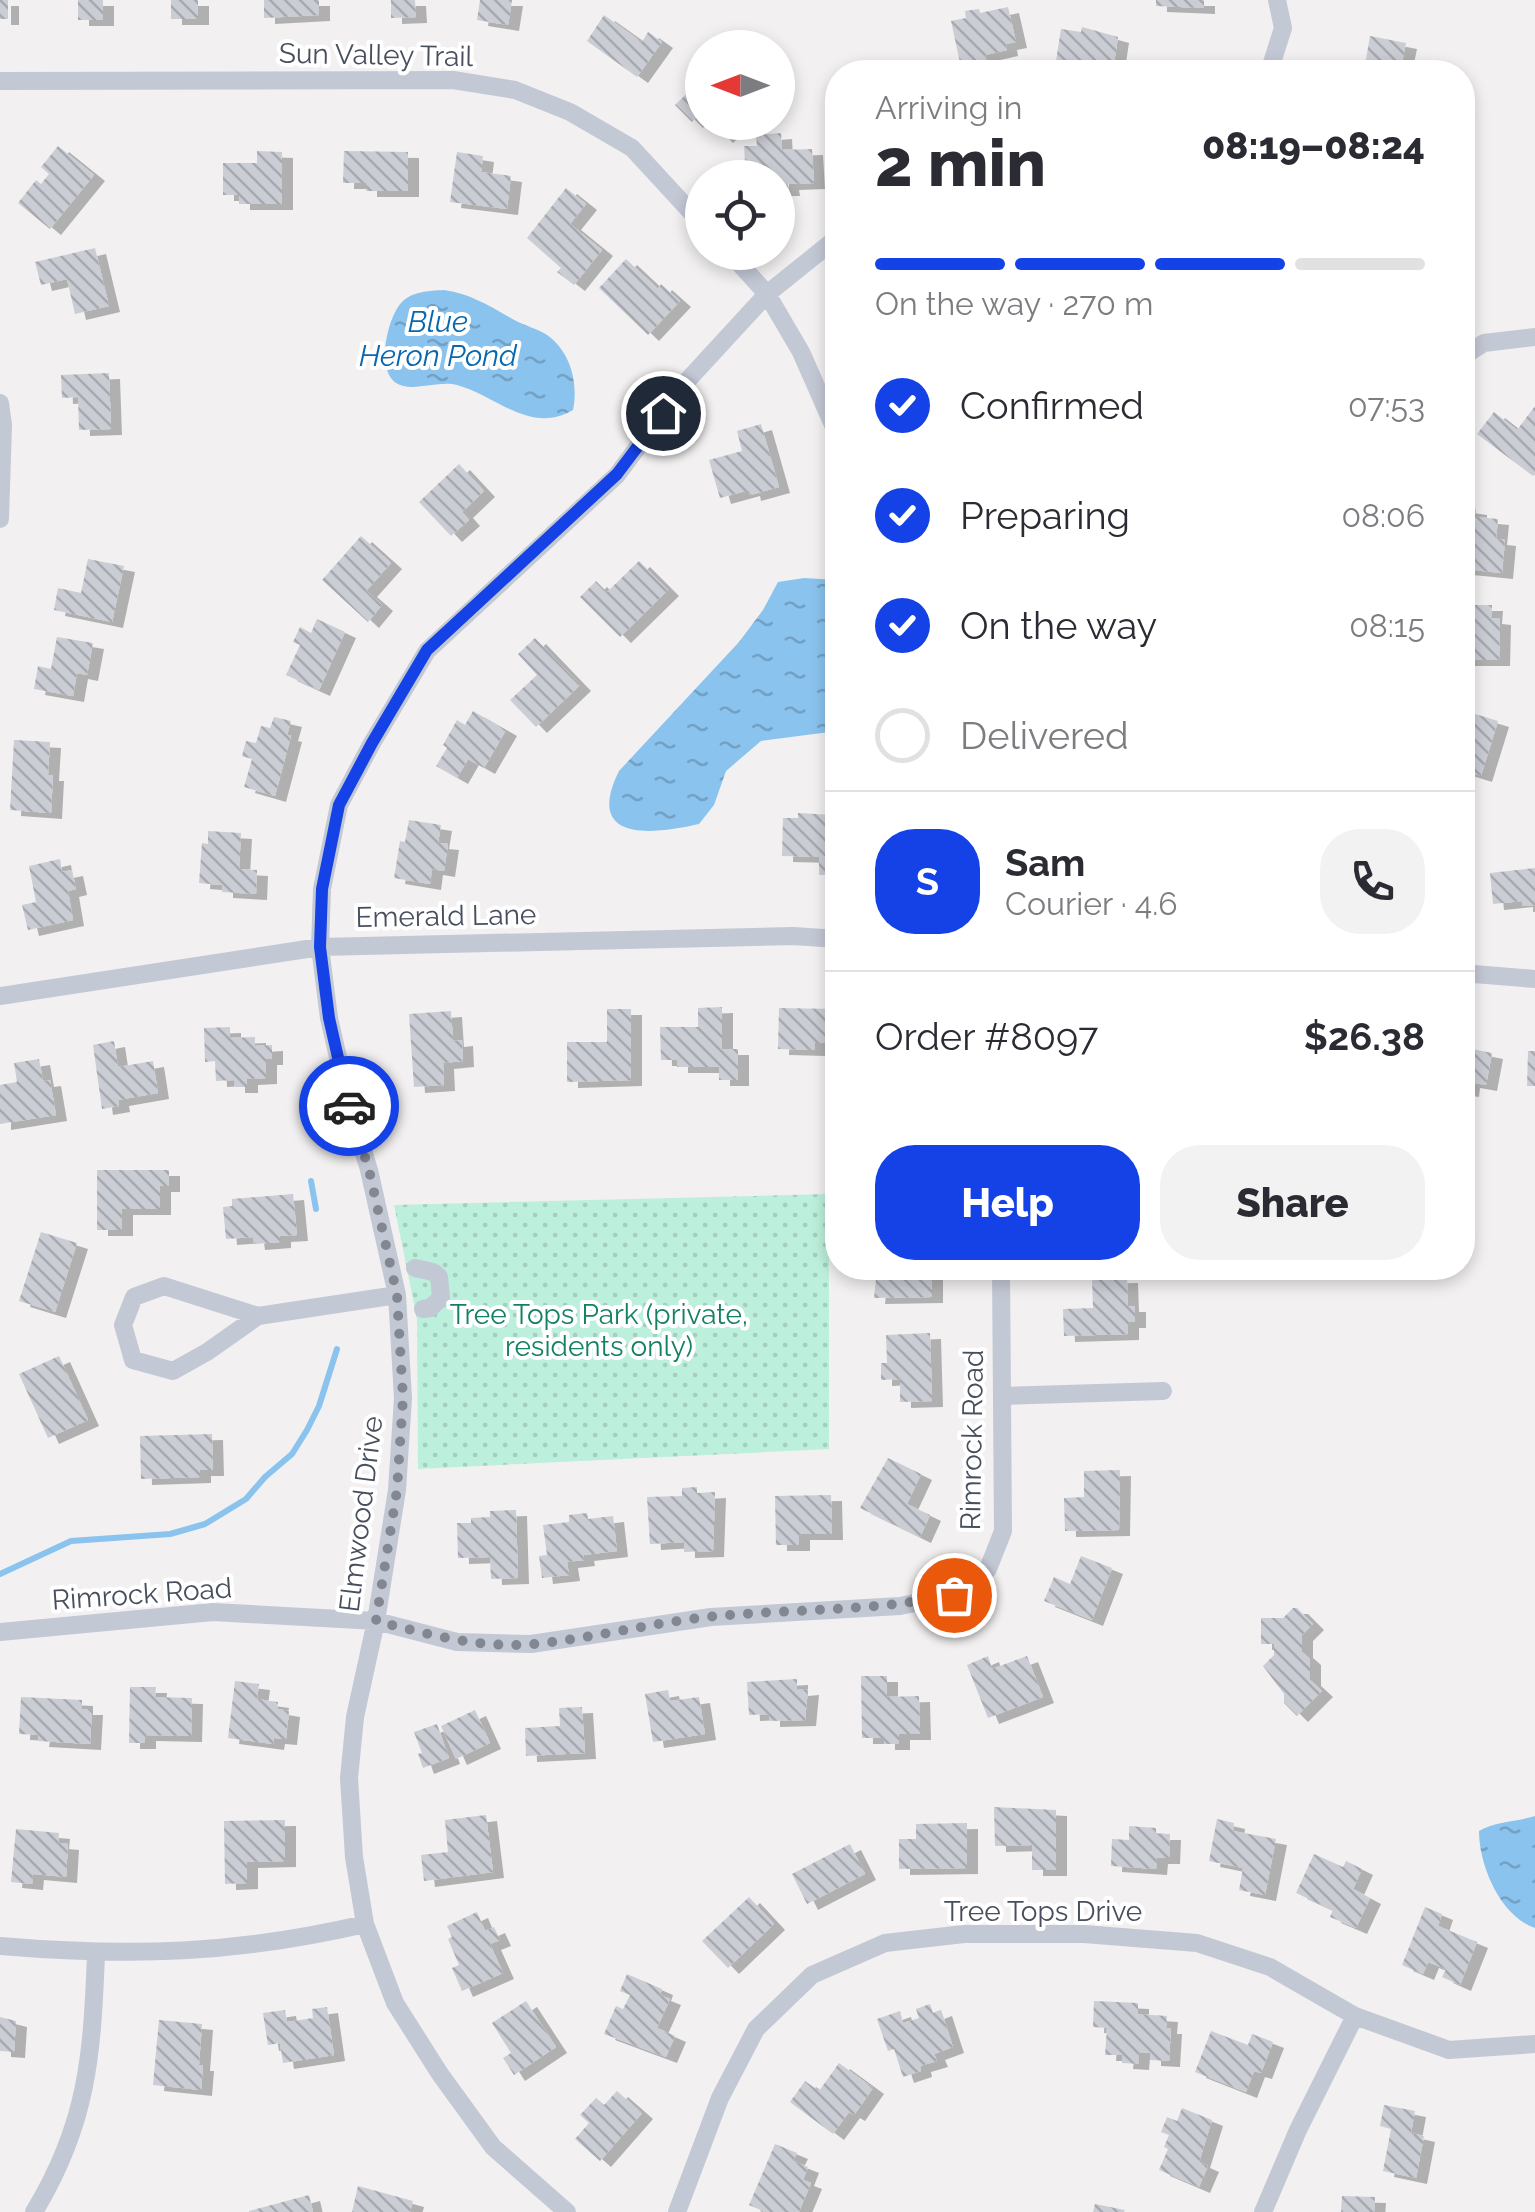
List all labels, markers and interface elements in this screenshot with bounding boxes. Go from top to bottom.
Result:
north arrow [685,30,795,140]
map controls [685,30,795,270]
street label: Sun Valley Trail [279,37,474,73]
text: Arriving in [875,89,1022,126]
text: 08:19–08:24 [1202,123,1425,168]
text: 2 min [875,125,1046,201]
button: locate [685,160,795,270]
text: On the way · 270 m [875,285,1153,322]
water label: Blue Heron Pond [359,304,518,373]
pin [621,371,706,456]
icon: check [875,378,930,433]
text: Confirmed [960,383,1144,428]
icon: home [636,386,691,441]
text: 07:53 [1348,387,1425,424]
icon: check [875,488,930,543]
text: Preparing [960,493,1130,538]
text: 08:06 [1342,497,1425,534]
icon: check [875,598,930,653]
text: On the way [960,603,1157,648]
text: 08:15 [1349,607,1425,644]
text: Delivered [960,713,1129,758]
button: phone [1320,829,1425,934]
text: Sam [1005,840,1085,885]
text: S [916,859,939,904]
text: Courier · 4.6 [1005,885,1178,922]
street label: Emerald Lane [355,898,537,934]
text: Order #8097 [875,1014,1098,1059]
text: $26.38 [1304,1014,1425,1059]
courier [299,1056,399,1156]
icon: car [322,1079,377,1134]
button: Help [875,1145,1140,1260]
button: Share [1160,1145,1425,1260]
park label: Tree Tops Park (private, residents only) [450,1298,748,1363]
street label: Rimrock Road [954,1349,990,1531]
street label: Elmwood Drive [333,1414,389,1614]
pin [912,1553,997,1638]
icon: bag [927,1568,982,1623]
street label: Rimrock Road [51,1571,233,1617]
street label: Tree Tops Drive [944,1895,1142,1928]

